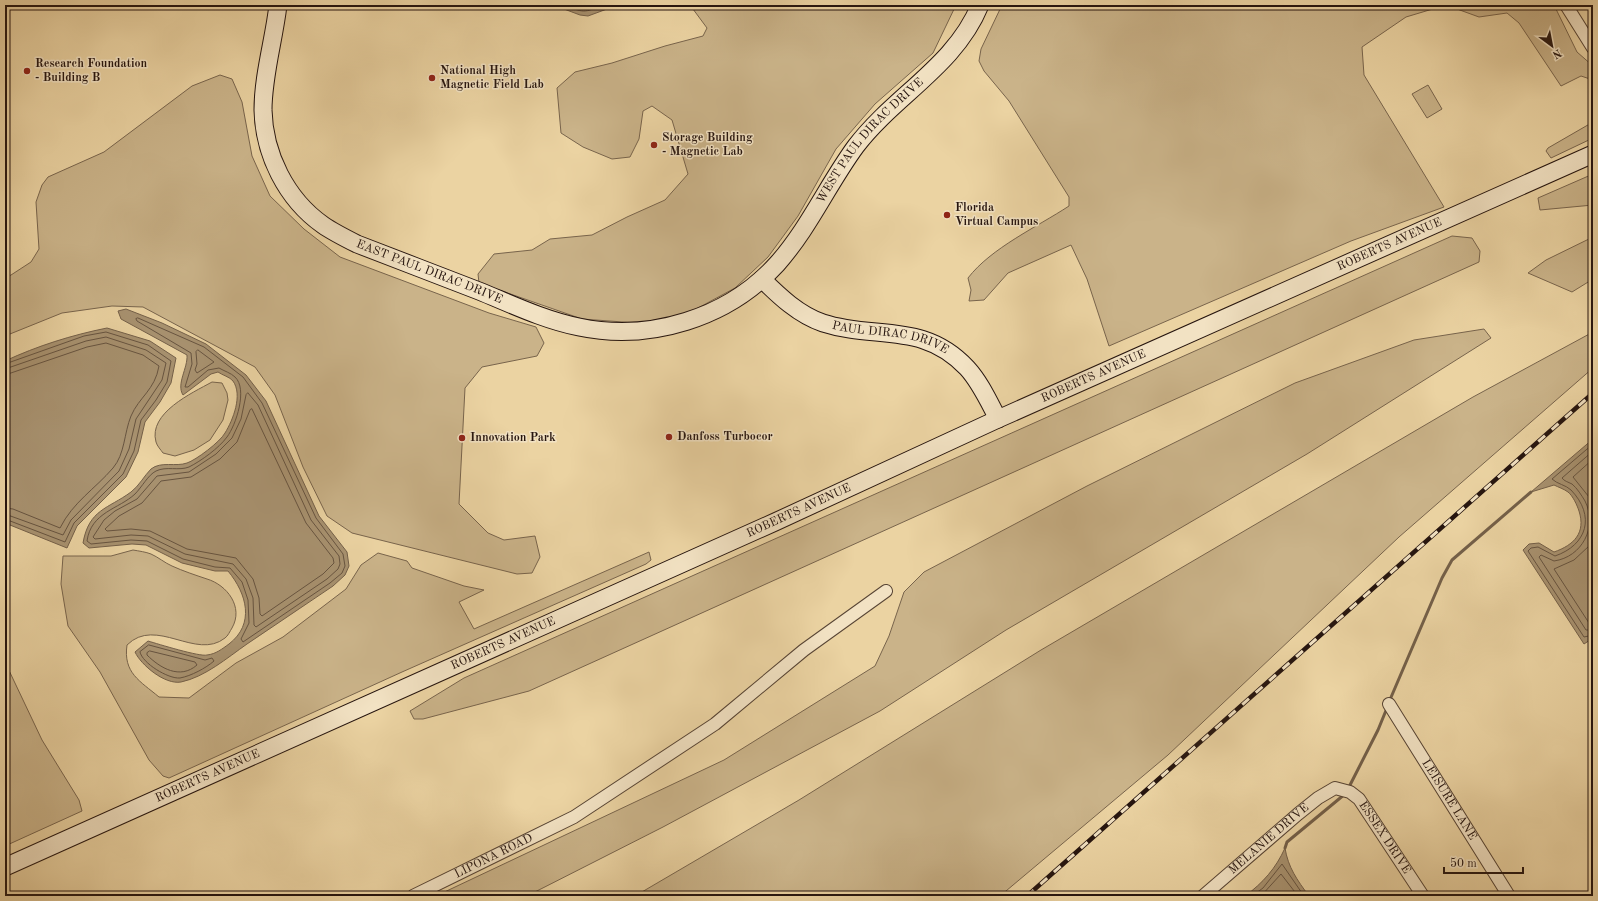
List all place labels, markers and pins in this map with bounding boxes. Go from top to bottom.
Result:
place label: Research Foundation - Building B [35,58,148,84]
place label: National High Magnetic Field Lab [440,65,544,91]
marker: Research Foundation - Building B [22,66,32,76]
marker: National High Magnetic Field Lab [427,73,437,83]
place label: Storage Building - Magnetic Lab [662,132,753,158]
marker: Storage Building - Magnetic Lab [649,140,659,150]
place label: Florida Virtual Campus [955,202,1038,228]
marker: Florida Virtual Campus [942,210,952,220]
place label: Danfoss Turbocor [677,431,773,443]
place label: Innovation Park [470,432,556,444]
marker: Danfoss Turbocor [664,432,674,442]
marker: Innovation Park [457,433,467,443]

